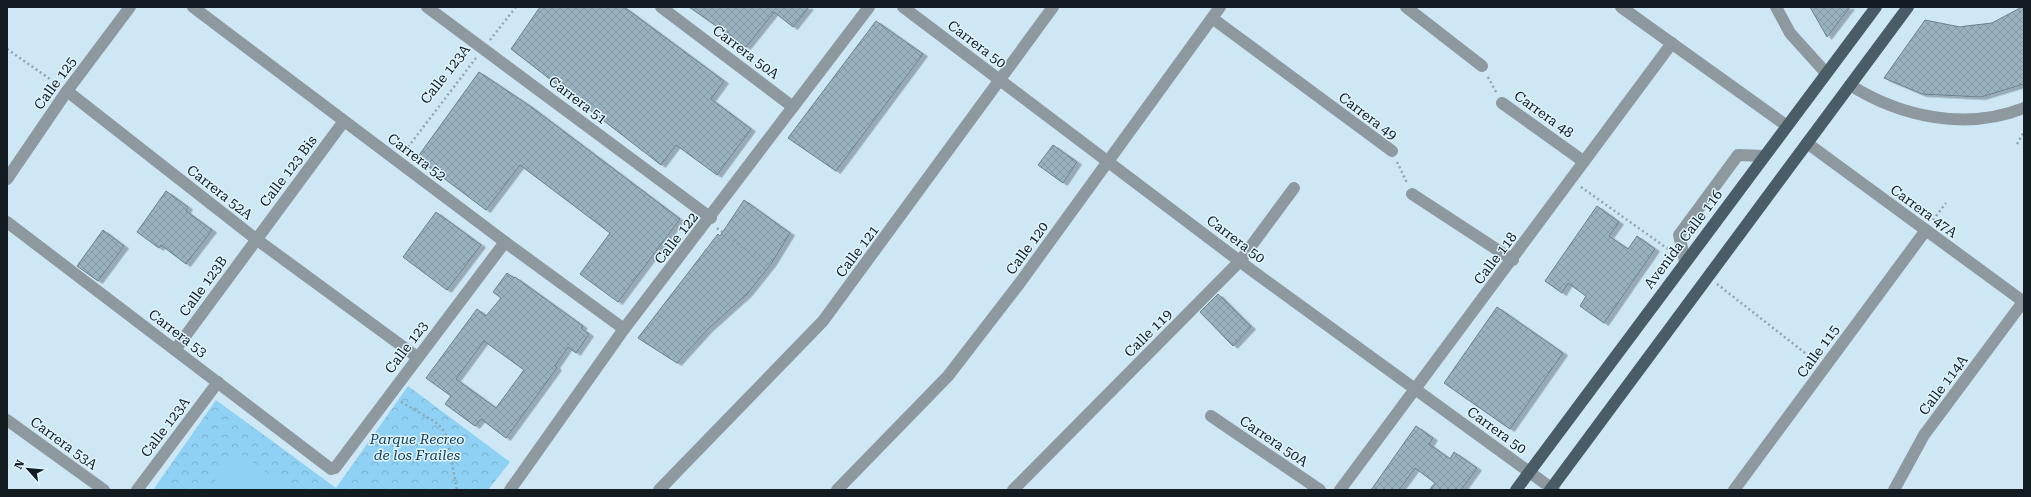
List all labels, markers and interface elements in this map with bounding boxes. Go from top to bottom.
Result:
street label: Carrera 50 [945,17,1010,71]
street label: Carrera 50A [710,22,782,82]
street label: Calle 123A [417,41,473,107]
street label: Calle 125 [31,53,79,112]
street label: Carrera 51 [546,73,611,127]
street label: Carrera 48 [1511,87,1577,141]
street label: Carrera 49 [1336,89,1401,143]
street label: Carrera 52 [385,130,450,184]
street label: Calle 123 Bis [256,132,320,210]
street label: Carrera 52A [184,161,256,223]
street label: Carrera 47A [1887,181,1961,241]
street label: Avenida Calle 116 [1641,186,1725,292]
street label: Calle 122 [651,209,701,267]
street label: Carrera 50 [1204,212,1269,266]
street label: Calle 120 [1003,218,1051,277]
street label: Calle 121 [832,222,882,280]
street label: Calle 118 [1470,229,1520,287]
street label: Calle 123B [176,253,230,319]
street label: Carrera 53 [146,306,211,360]
street label: Calle 119 [1121,306,1175,360]
street label: Calle 123 [381,318,431,376]
street label: Calle 115 [1794,321,1842,380]
street label: Calle 114A [1915,352,1971,418]
street label: Calle 123A [137,394,193,460]
street label: Carrera 50 [1464,403,1530,457]
street label: Carrera 50A [1237,412,1311,470]
street label: Carrera 53A [27,413,101,473]
park label: Parque Recreo de los Frailes [369,431,464,463]
north arrow [8,449,48,489]
text: N [12,457,27,471]

